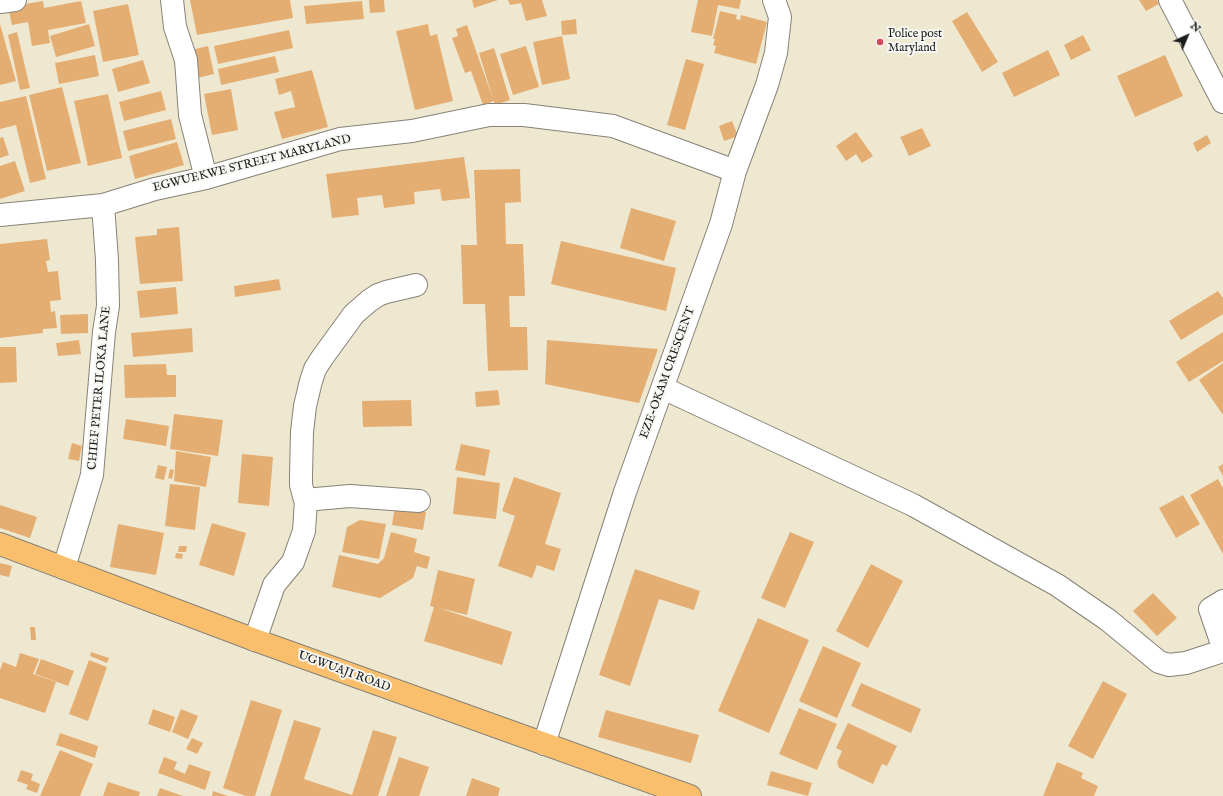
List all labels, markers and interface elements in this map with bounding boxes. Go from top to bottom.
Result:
north arrow [1167,16,1207,56]
text: N [1187,19,1204,36]
place label: Police post Maryland [888,28,942,56]
marker: Police post Maryland [875,37,885,47]
street label: EGWUEKWE STREET MARYLAND [151,132,353,196]
street label: CHIEF PETER ILOKA LANE [86,305,114,471]
street label: EZE-OKAM CRESCENT [637,305,699,441]
street label: UGWUAJI ROAD [296,649,392,695]

